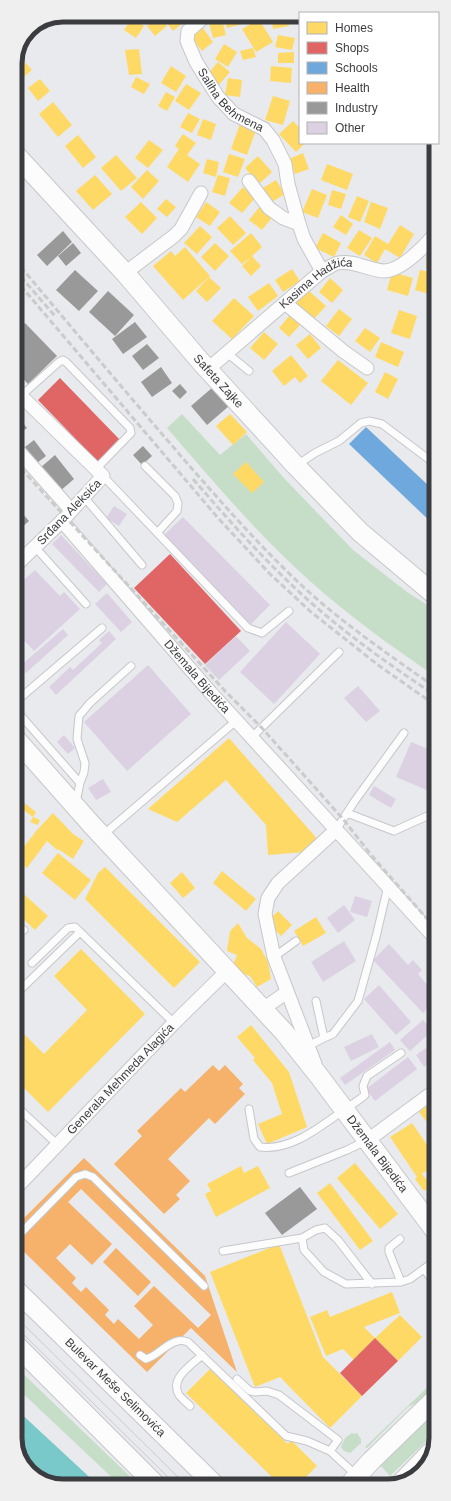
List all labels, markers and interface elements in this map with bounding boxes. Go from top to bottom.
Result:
legend [299,12,439,144]
text: Homes [335,21,373,35]
text: Shops [335,41,369,55]
text: Schools [335,61,378,75]
street label: Saliha Behmena [195,66,266,135]
text: Health [335,81,370,95]
text: Industry [335,101,378,115]
text: Other [335,121,365,135]
street label: Kasima Hadžića [276,255,354,312]
street label: Safeta Zajke [191,351,247,411]
street label: Srđana Aleksića [34,476,104,548]
street label: Džemala Bijedića [161,637,233,716]
street label: Generala Mehmeda Alagića [64,1020,177,1137]
street label: Džemala Bijedića [344,1112,411,1195]
street label: Bulevar Meše Selimovića [62,1335,169,1440]

